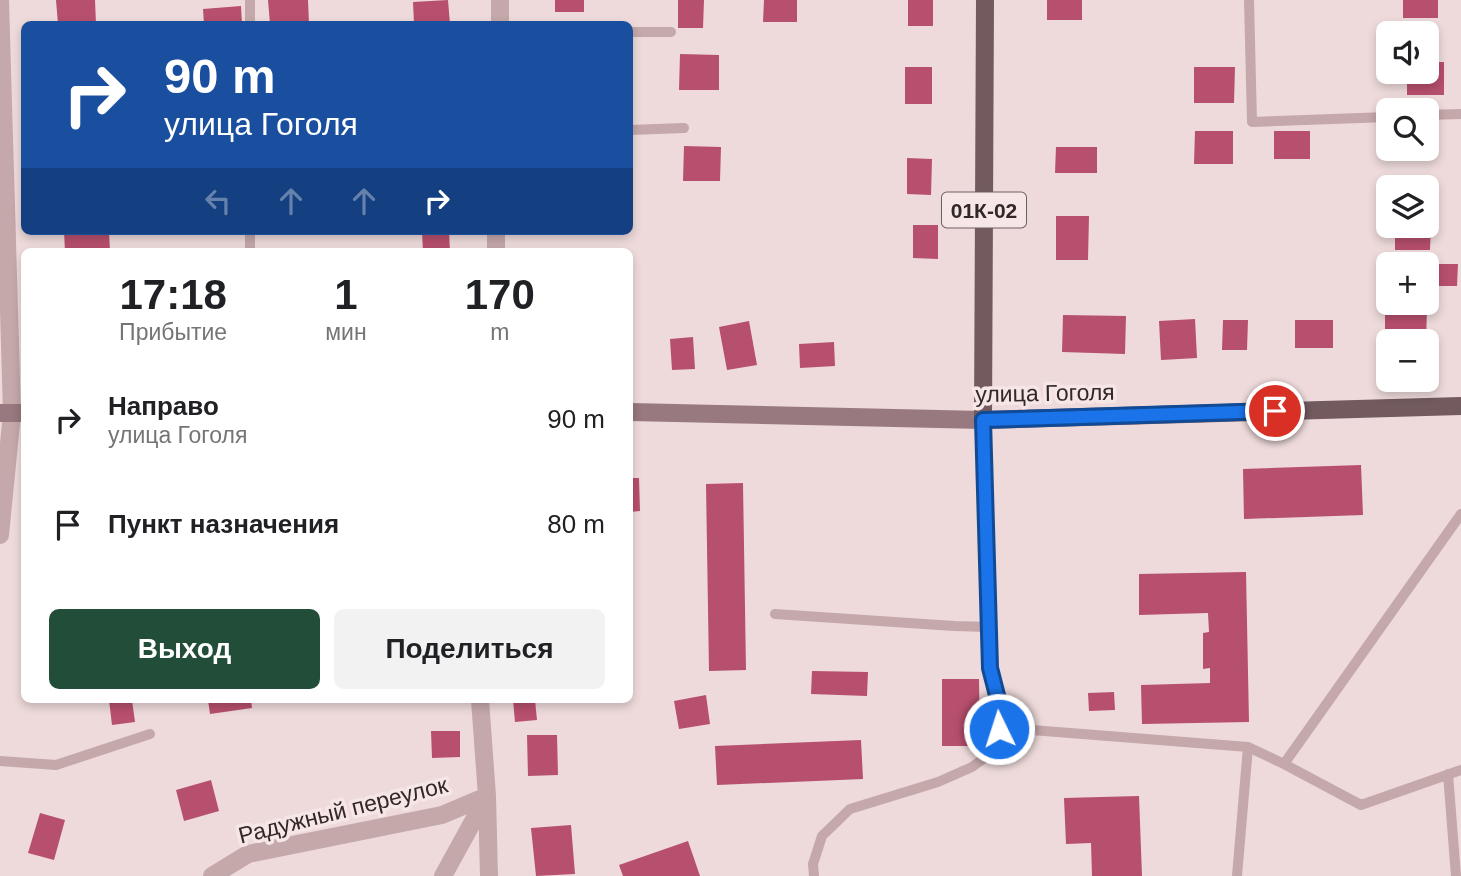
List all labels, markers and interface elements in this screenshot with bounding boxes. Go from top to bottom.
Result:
map controls [1376,21,1439,392]
button: sound [1376,21,1439,84]
icon: right [49,49,140,140]
text: 90 m [164,49,276,103]
button: search [1376,98,1439,161]
text: улица Гоголя [164,106,358,142]
button: layers [1376,175,1439,238]
icon: left [199,182,237,220]
icon: ahead [272,182,310,220]
icon: ahead [345,182,383,220]
icon: right [418,182,456,220]
road number: 01К-02 [942,192,1026,228]
button: + [1376,252,1439,315]
text: 17:18 [119,271,227,318]
text: 1 [334,271,358,318]
text: 170 [465,271,535,318]
text: Прибытие [119,319,227,345]
text: мин [325,319,367,345]
text: m [490,319,509,345]
button: − [1376,329,1439,392]
street label: улица Гоголя [975,379,1115,407]
pin [1245,381,1305,441]
text: Направо [108,391,219,421]
icon: arrive [1256,392,1294,430]
icon: right [49,401,87,439]
text: 90 m [547,404,605,434]
text: улица Гоголя [108,422,247,448]
icon: arrive [49,506,87,544]
text: Пункт назначения [108,509,339,539]
text: 80 m [547,509,605,539]
button: Выход [49,609,320,689]
button: Поделиться [334,609,605,689]
position arrow [962,692,1036,766]
street label: Радужный переулок [236,771,451,849]

